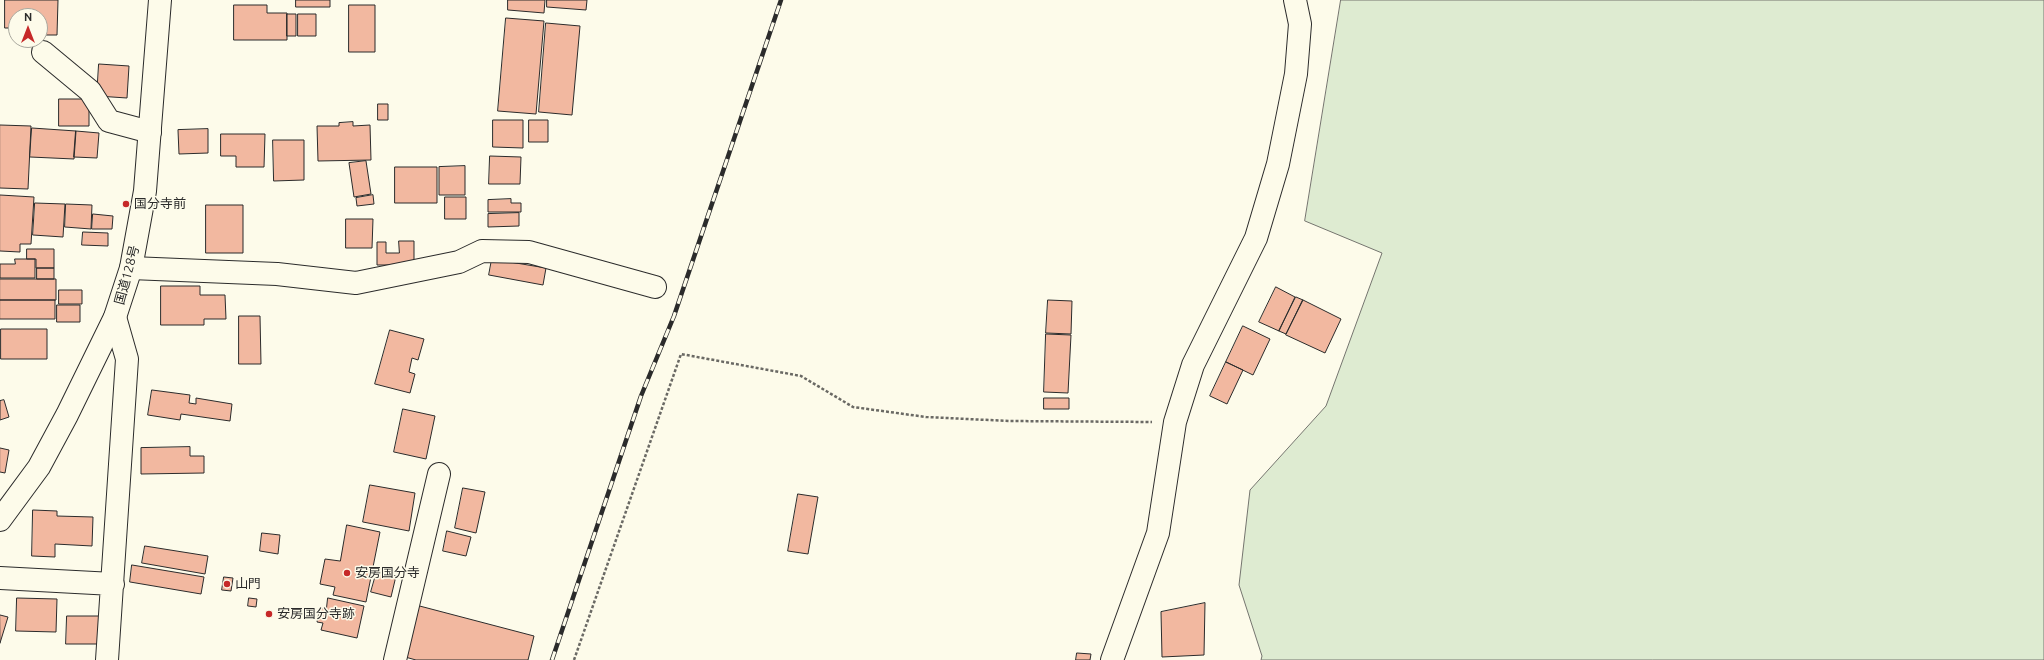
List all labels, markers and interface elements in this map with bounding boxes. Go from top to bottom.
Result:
north arrow [8,8,48,48]
text: N [24,11,32,23]
place label: 国分寺前 [134,196,186,212]
marker: 国分寺前 [121,199,131,209]
street label: 国道128号 [112,244,142,306]
place label: 安房国分寺 [355,565,420,581]
marker: 安房国分寺 [342,568,352,578]
place label: 山門 [235,576,261,592]
marker: 山門 [222,579,232,589]
place label: 安房国分寺跡 [277,606,355,622]
marker: 安房国分寺跡 [264,609,274,619]

